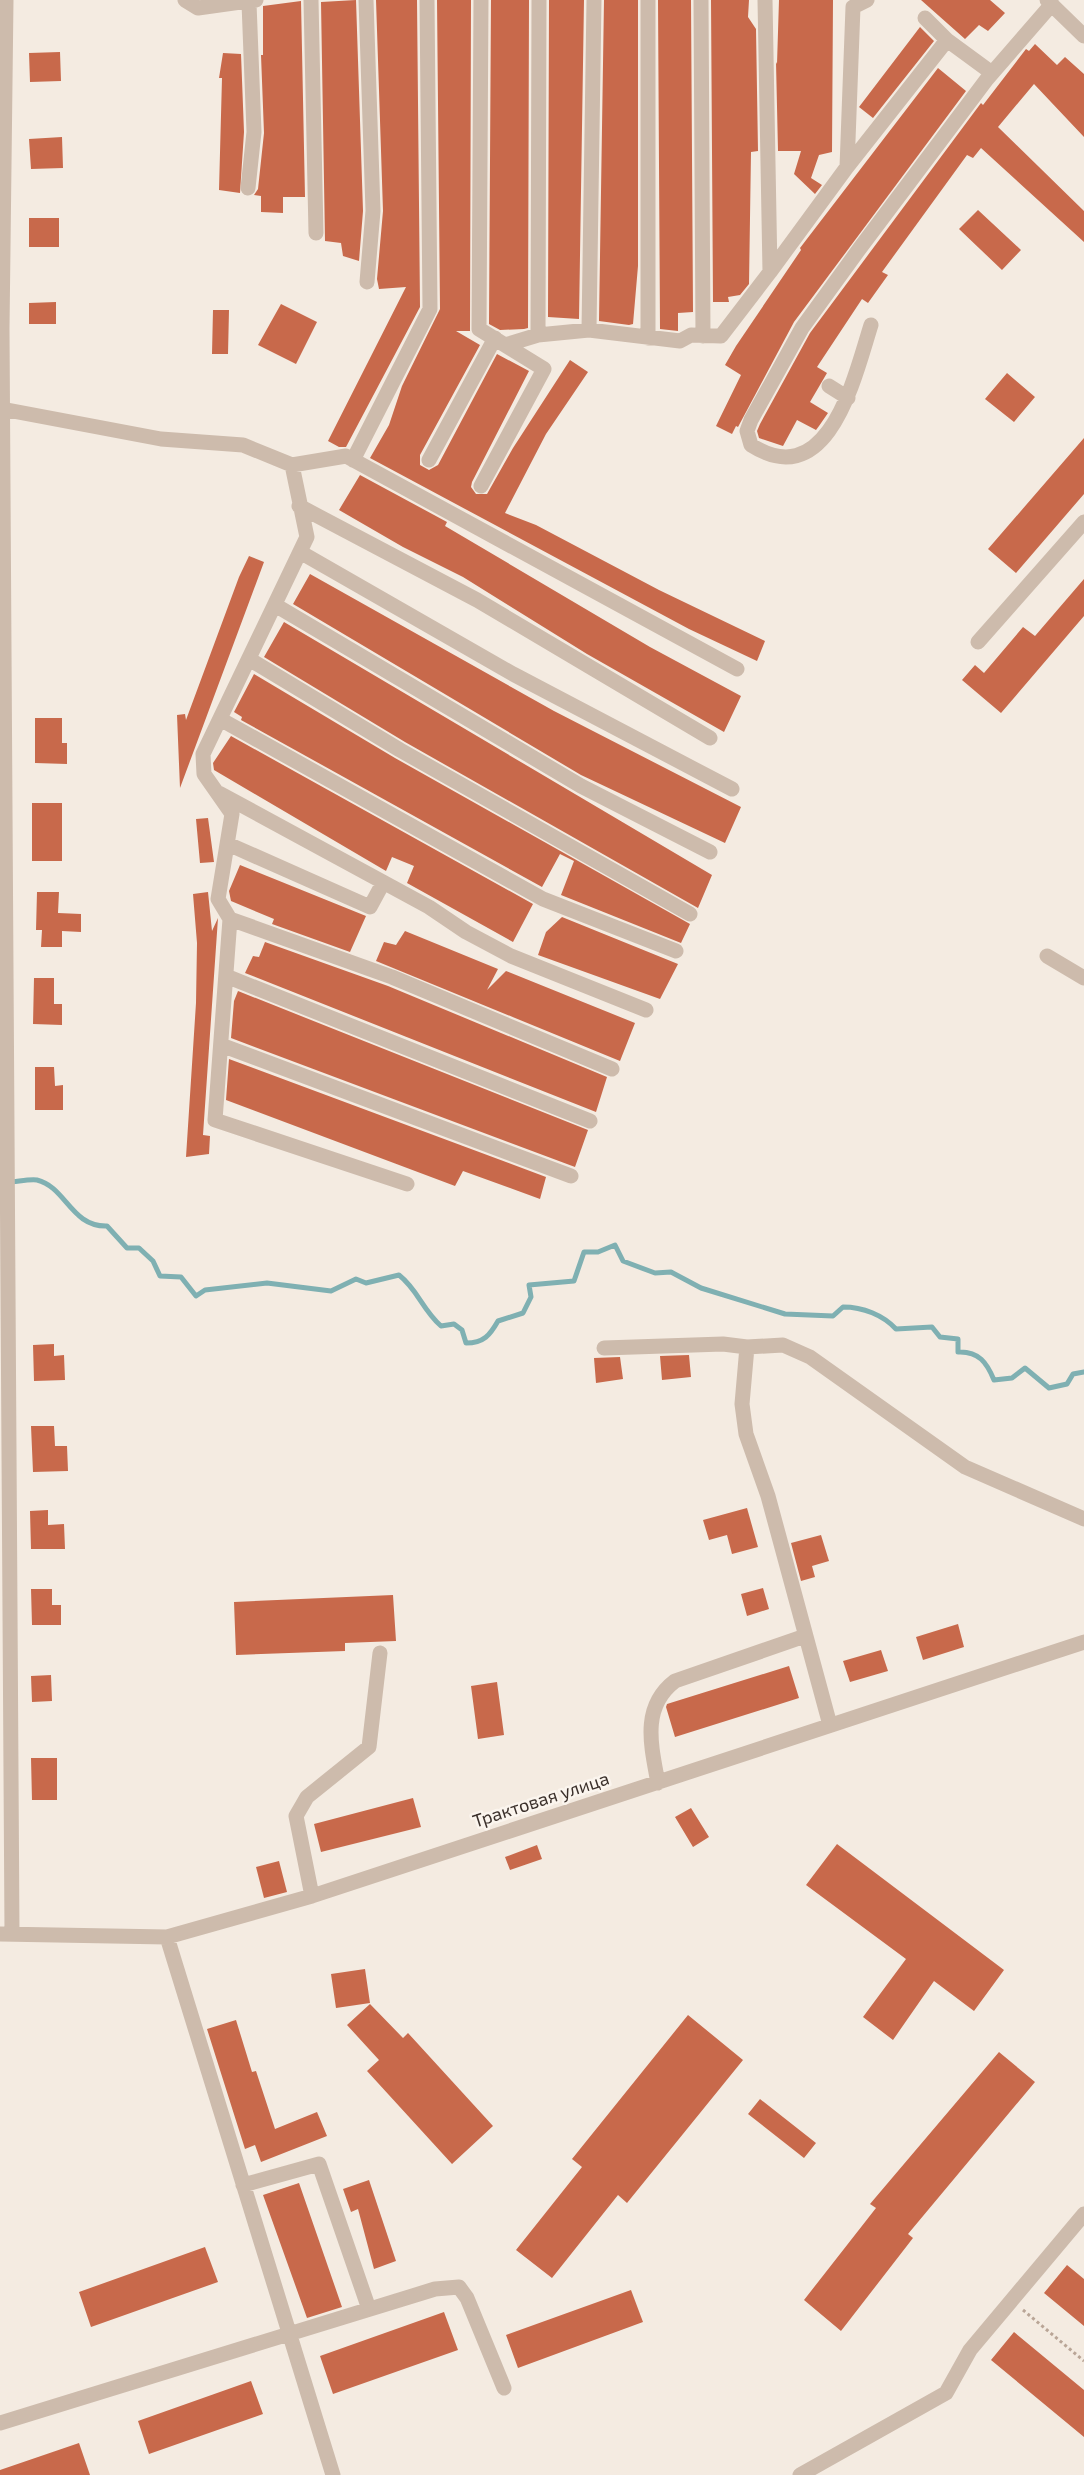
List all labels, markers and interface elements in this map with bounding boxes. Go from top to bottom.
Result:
street label: Трактовая улица [470,1767,612,1831]

